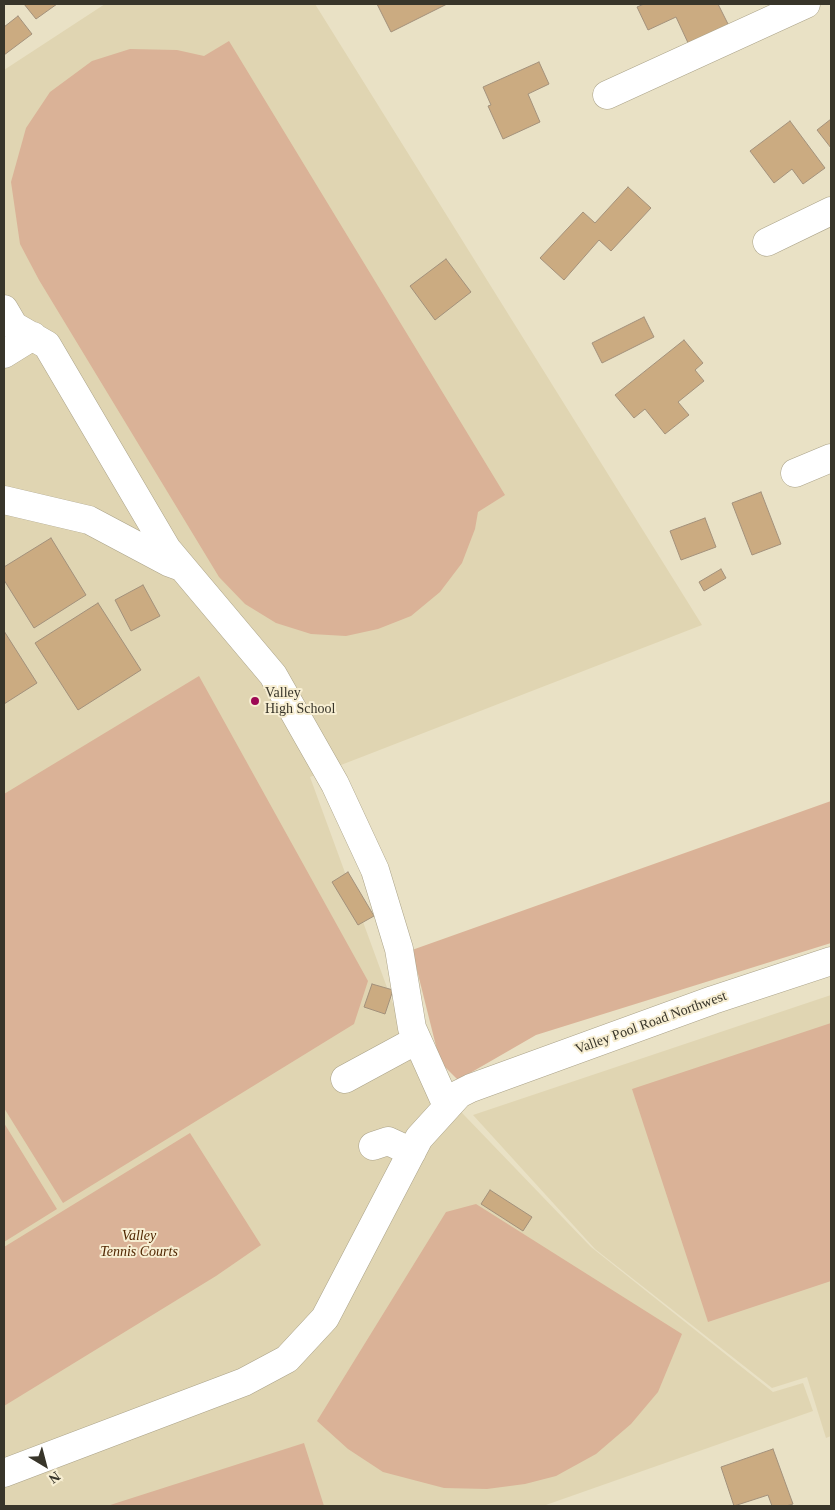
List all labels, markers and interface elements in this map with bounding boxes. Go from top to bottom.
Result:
place label: Valley High School [265,685,335,718]
marker: Valley High School [249,695,261,707]
street label: Valley Pool Road Northwest [573,988,729,1058]
park label: Valley Tennis Courts [100,1228,178,1260]
north arrow [20,1440,70,1490]
text: N [46,1468,63,1486]

